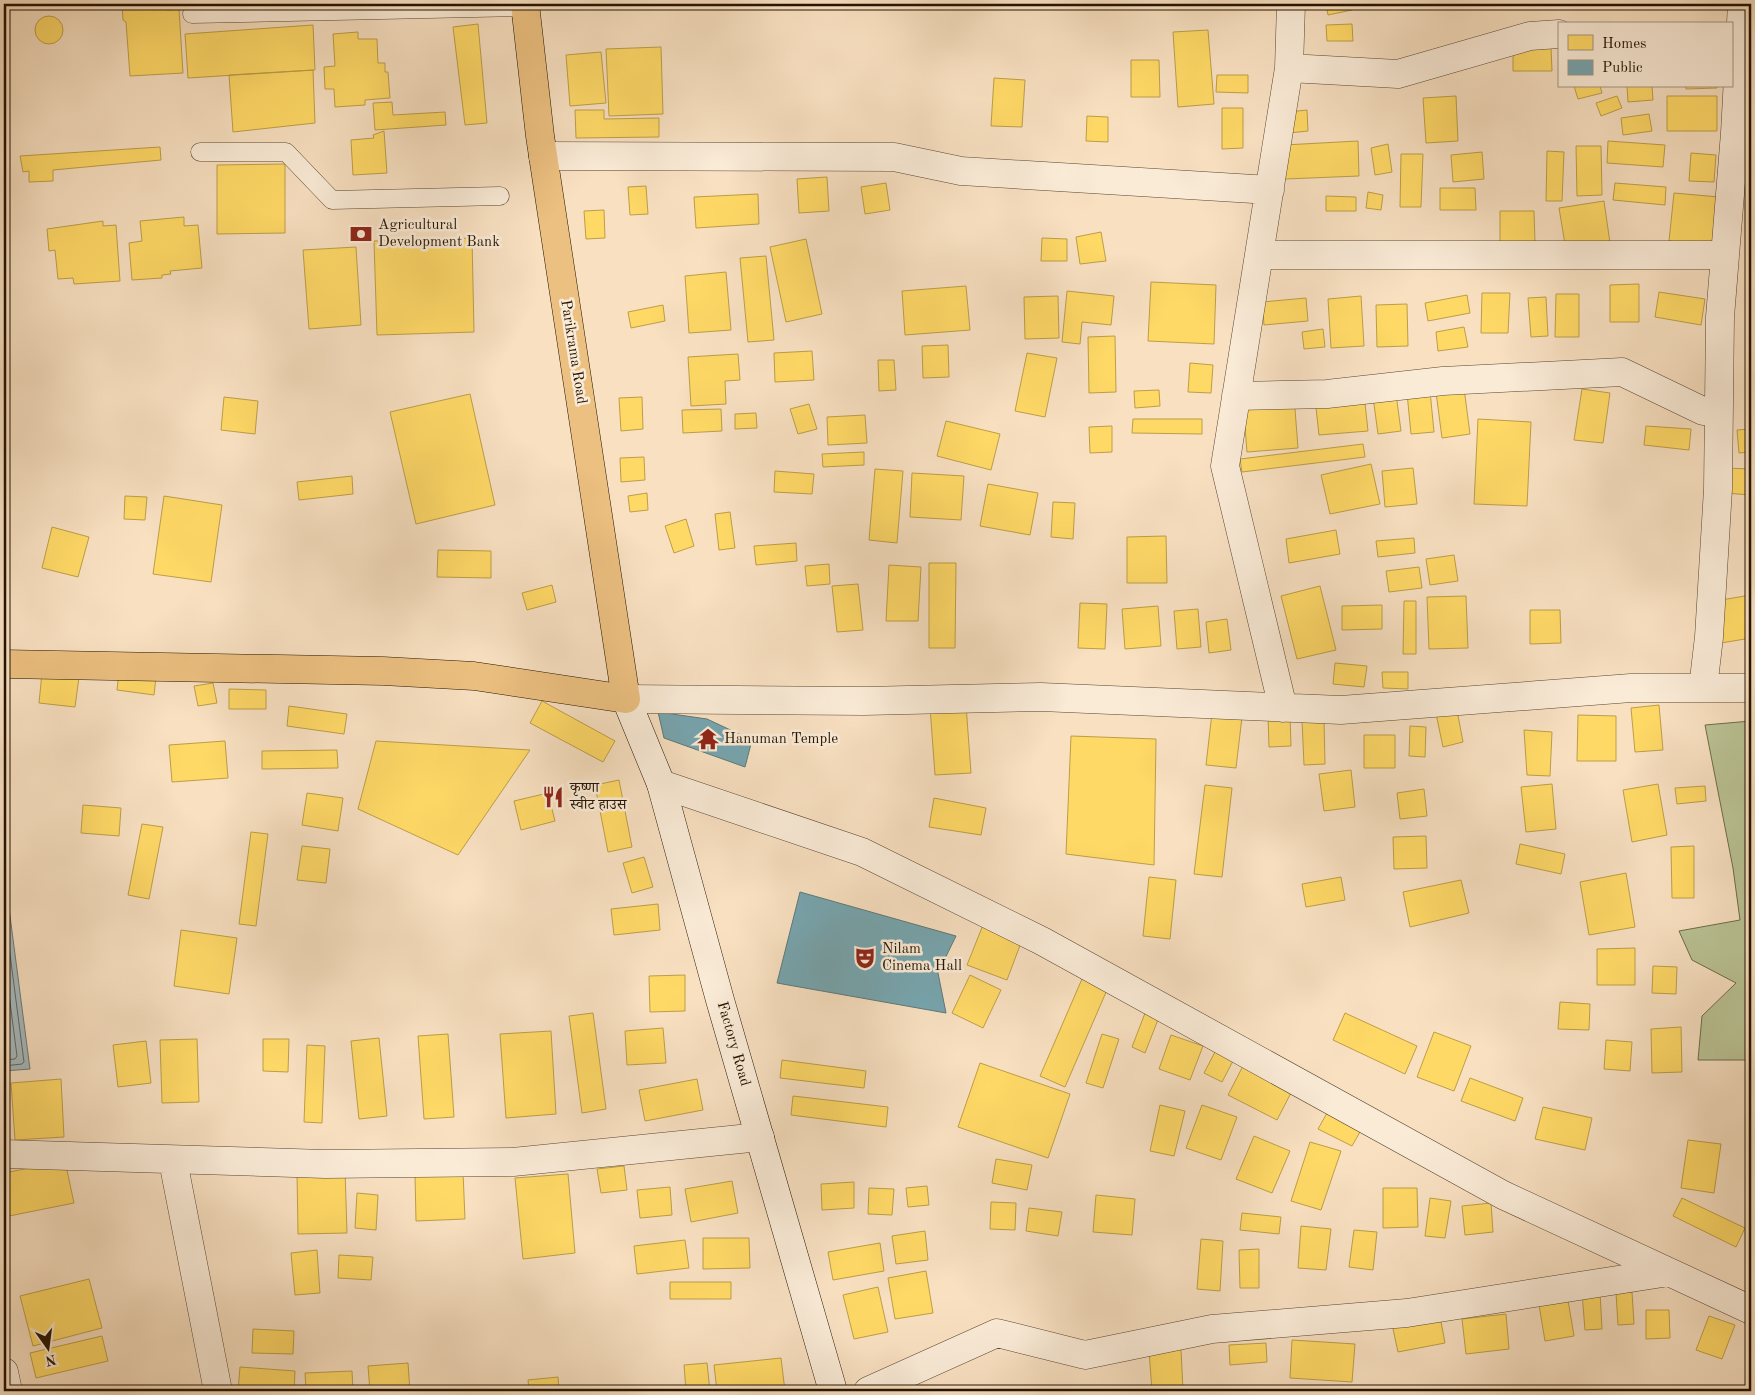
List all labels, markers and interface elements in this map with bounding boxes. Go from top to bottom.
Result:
legend [1558,22,1732,88]
text: Homes [1602,37,1647,52]
text: Public [1602,61,1643,76]
place label: Agricultural Development Bank [378,218,500,250]
bank icon: Agricultural Development Bank [348,221,374,247]
street label: Parikrama Road [557,299,589,405]
temple icon: Hanuman Temple [695,726,721,752]
place label: Hanuman Temple [724,732,838,747]
place label: कृष्णा स्वीट हाउस [569,781,628,813]
restaurant icon: कृष्णा स्वीट हाउस [540,784,566,810]
place label: Nilam Cinema Hall [882,942,962,974]
theatre icon: Nilam Cinema Hall [852,945,878,971]
street label: Factory Road [714,1000,752,1088]
north arrow [22,1322,72,1372]
text: N [44,1352,58,1368]

